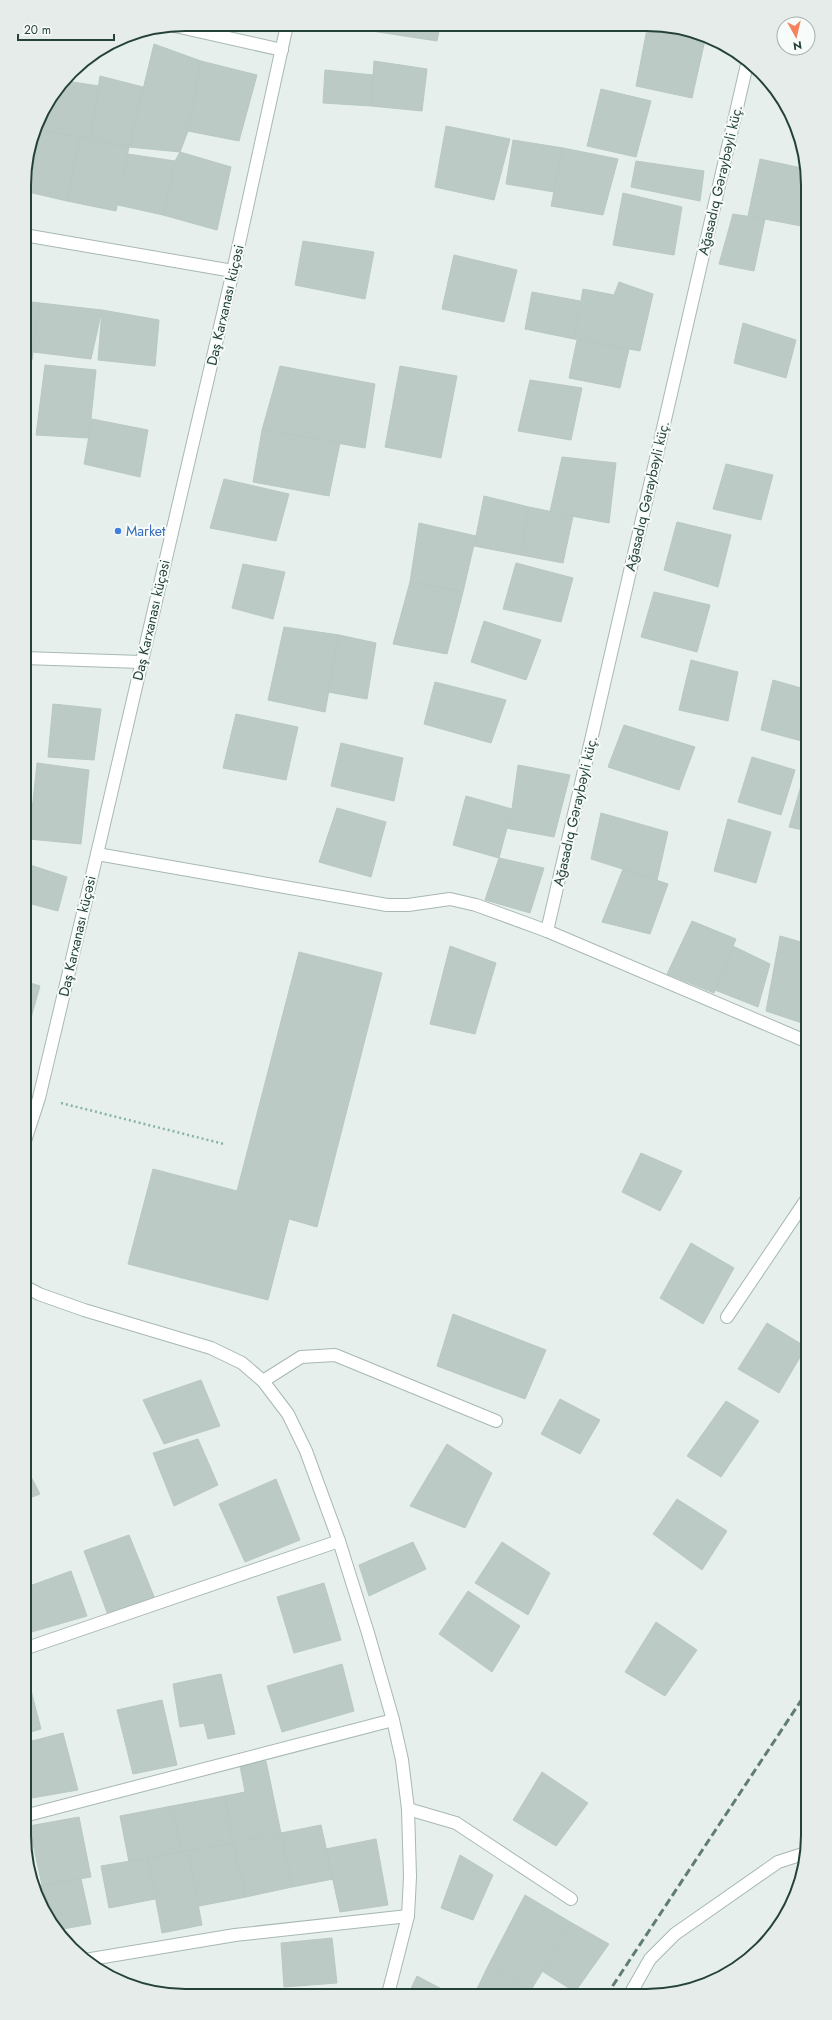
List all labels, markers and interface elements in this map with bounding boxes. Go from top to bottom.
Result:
scale bar [18,16,114,42]
north arrow [776,16,816,56]
text: 20 m [24,21,51,39]
text: N [792,37,803,54]
street label: Ağasadıq Gəraybəyli küç. [693,103,747,257]
street label: Daş Karxanası küçəsi [201,243,249,367]
street label: Ağasadıq Gəraybəyli küç. [620,419,674,573]
place label: Market [126,521,166,541]
marker: Market [113,526,123,536]
street label: Daş Karxanası küçəsi [127,558,175,682]
street label: Ağasadıq Gəraybəyli küç. [548,734,602,888]
street label: Daş Karxanası küçəsi [53,874,101,998]

